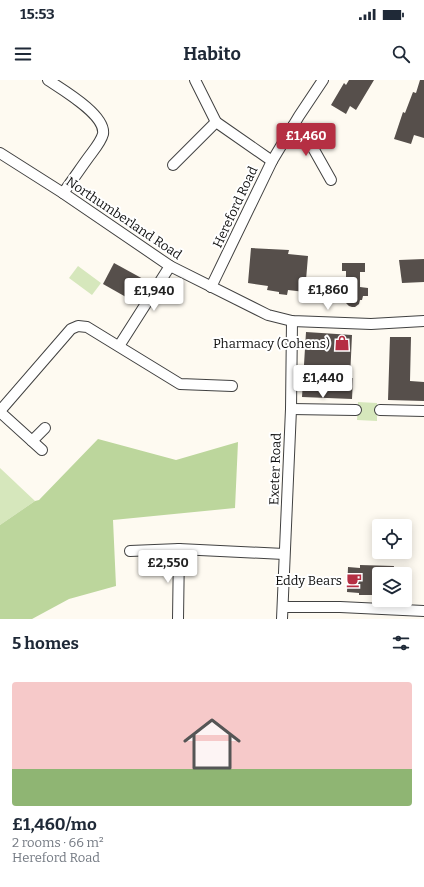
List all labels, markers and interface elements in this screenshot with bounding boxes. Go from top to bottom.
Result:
text: 15:53 [20,5,55,23]
icon: menu [12,43,34,65]
text: Habito [183,43,241,65]
icon: search [390,43,412,65]
pin: £1,460 [273,123,339,157]
text: £1,460 [286,128,326,143]
street label: Hereford Road [210,164,261,250]
street label: Northumberland Road [63,174,185,263]
pin: £1,860 [295,277,361,311]
pin: £1,940 [121,278,187,312]
text: £1,860 [307,282,349,297]
text: £1,940 [134,283,174,298]
shop icon: Pharmacy (Cohens) [333,334,351,352]
place label: Pharmacy (Cohens) [213,336,330,351]
pin: £1,440 [290,365,356,399]
text: £1,440 [302,370,344,385]
street label: Exeter Road [266,432,284,505]
map controls [372,519,412,607]
button: locate [372,519,412,559]
pin: £2,550 [135,550,201,584]
text: £2,550 [147,555,189,570]
button: layers [372,567,412,607]
cafe icon: Eddy Bears [345,571,363,589]
place label: Eddy Bears [275,573,342,588]
icon: filters [390,632,412,654]
text: 5 homes [12,633,79,654]
icon: home [176,708,248,780]
text: £1,460/mo [12,814,97,835]
text: 2 rooms · 66 m² [12,835,104,850]
text: Hereford Road [12,850,100,865]

